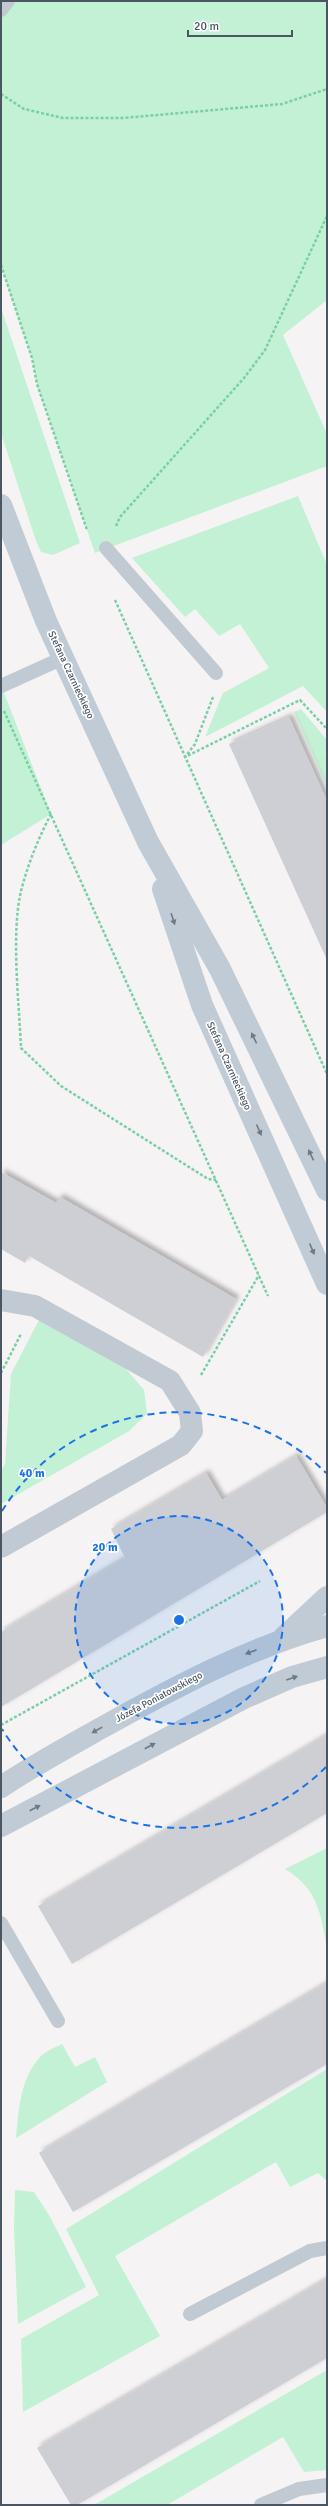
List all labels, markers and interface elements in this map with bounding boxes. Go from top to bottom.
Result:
scale bar [188,12,292,38]
text: 20 m [194,19,219,34]
street label: Stefana Czarnieckiego [45,629,97,721]
one-way arrow [171,913,177,925]
street label: Stefana Czarnieckiego [204,1020,254,1112]
one-way arrow [250,1032,257,1044]
one-way arrow [255,1124,262,1136]
one-way arrow [308,1149,314,1161]
one-way arrow [309,1243,315,1254]
text: 40 m [19,1466,45,1481]
text: 20 m [92,1540,118,1555]
centre of rings [172,1613,186,1627]
one-way arrow [244,1650,256,1656]
street label: Józefa Poniatowskiego [114,1669,204,1725]
one-way arrow [286,1674,298,1680]
one-way arrow [91,1727,103,1733]
one-way arrow [144,1743,156,1750]
one-way arrow [29,1804,41,1811]

